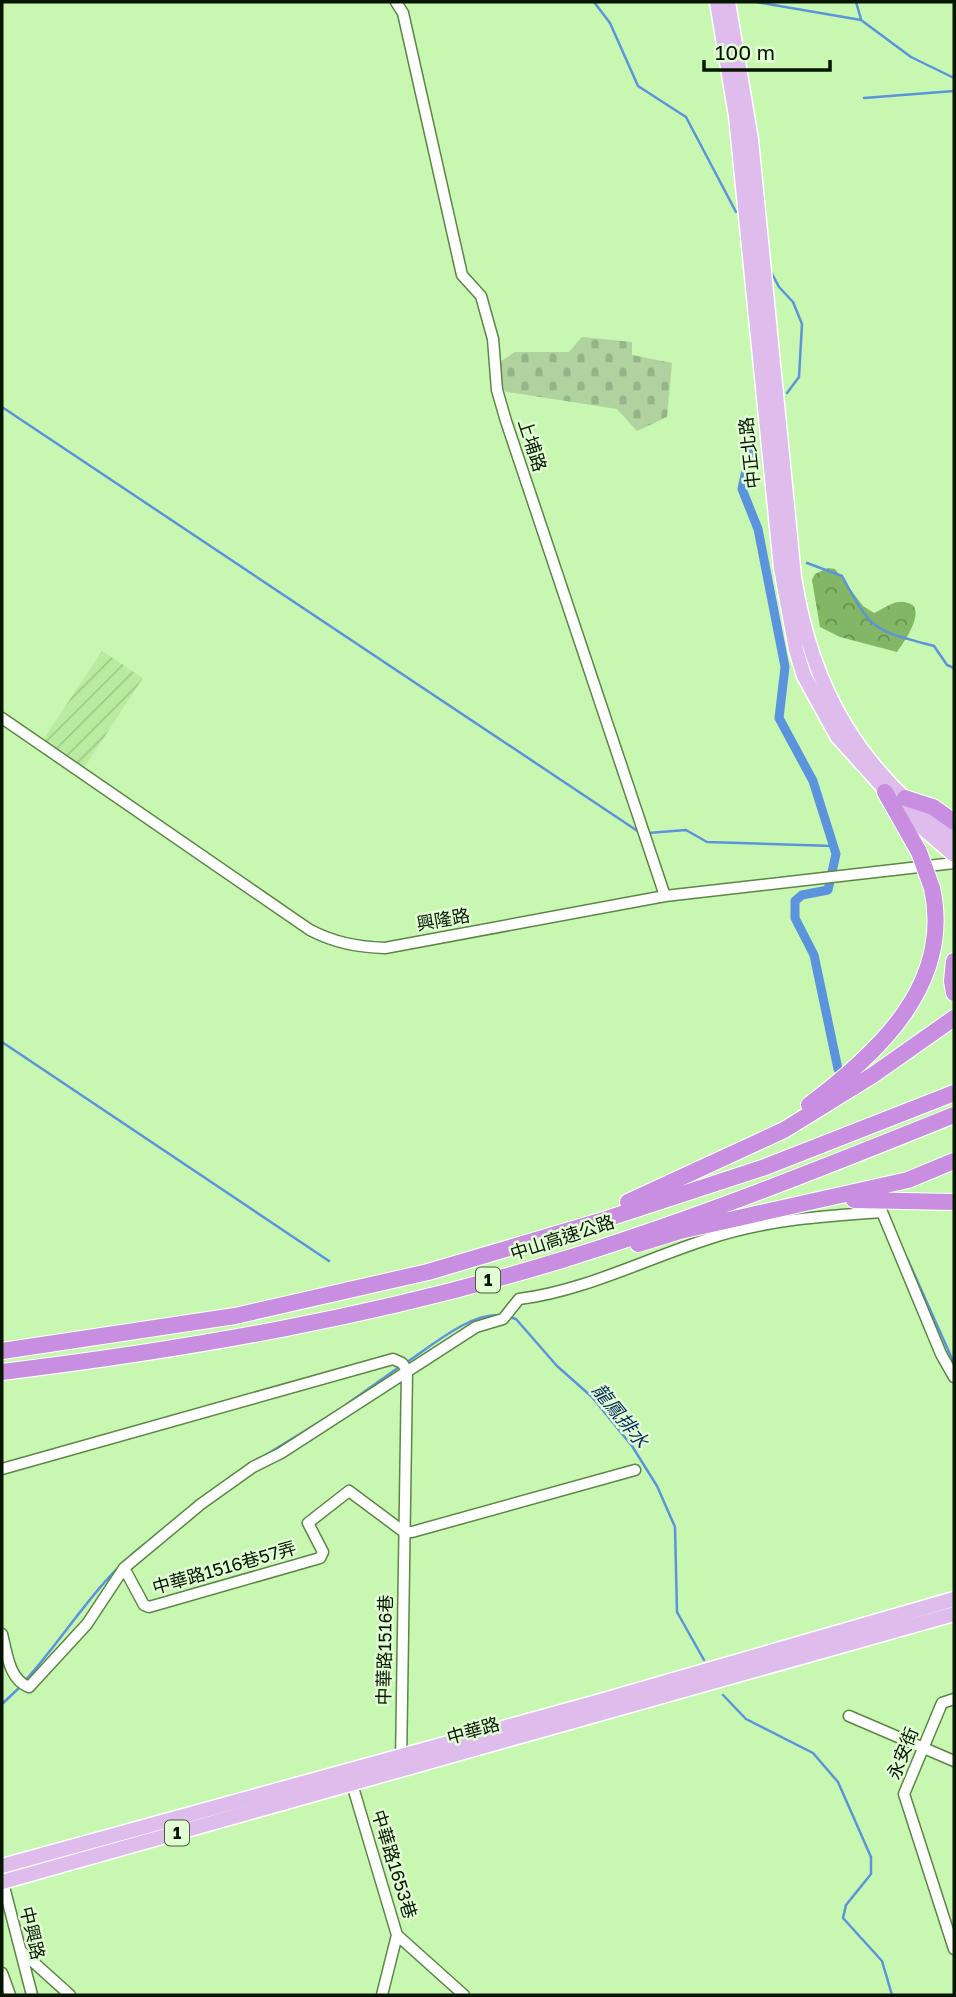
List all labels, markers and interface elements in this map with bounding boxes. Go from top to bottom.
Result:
scale bar [704,28,830,72]
text: 100 m [715,39,775,65]
street label: 上埔路 [514,416,552,474]
street label: 中正北路 [734,416,764,490]
street label: 興隆路 [415,903,471,935]
street label: 中山高速公路 [507,1210,617,1264]
road number: 1 [476,1268,500,1292]
water label: 龍鳳排水 [588,1378,654,1453]
street label: 中華路1516巷57弄 [149,1536,299,1598]
street label: 中華路1516巷 [372,1594,396,1706]
street label: 中華路 [444,1712,502,1748]
street label: 永安街 [882,1724,922,1782]
street label: 中華路1653巷 [368,1807,422,1921]
road number: 1 [165,1820,189,1845]
street label: 中興路 [16,1904,50,1962]

